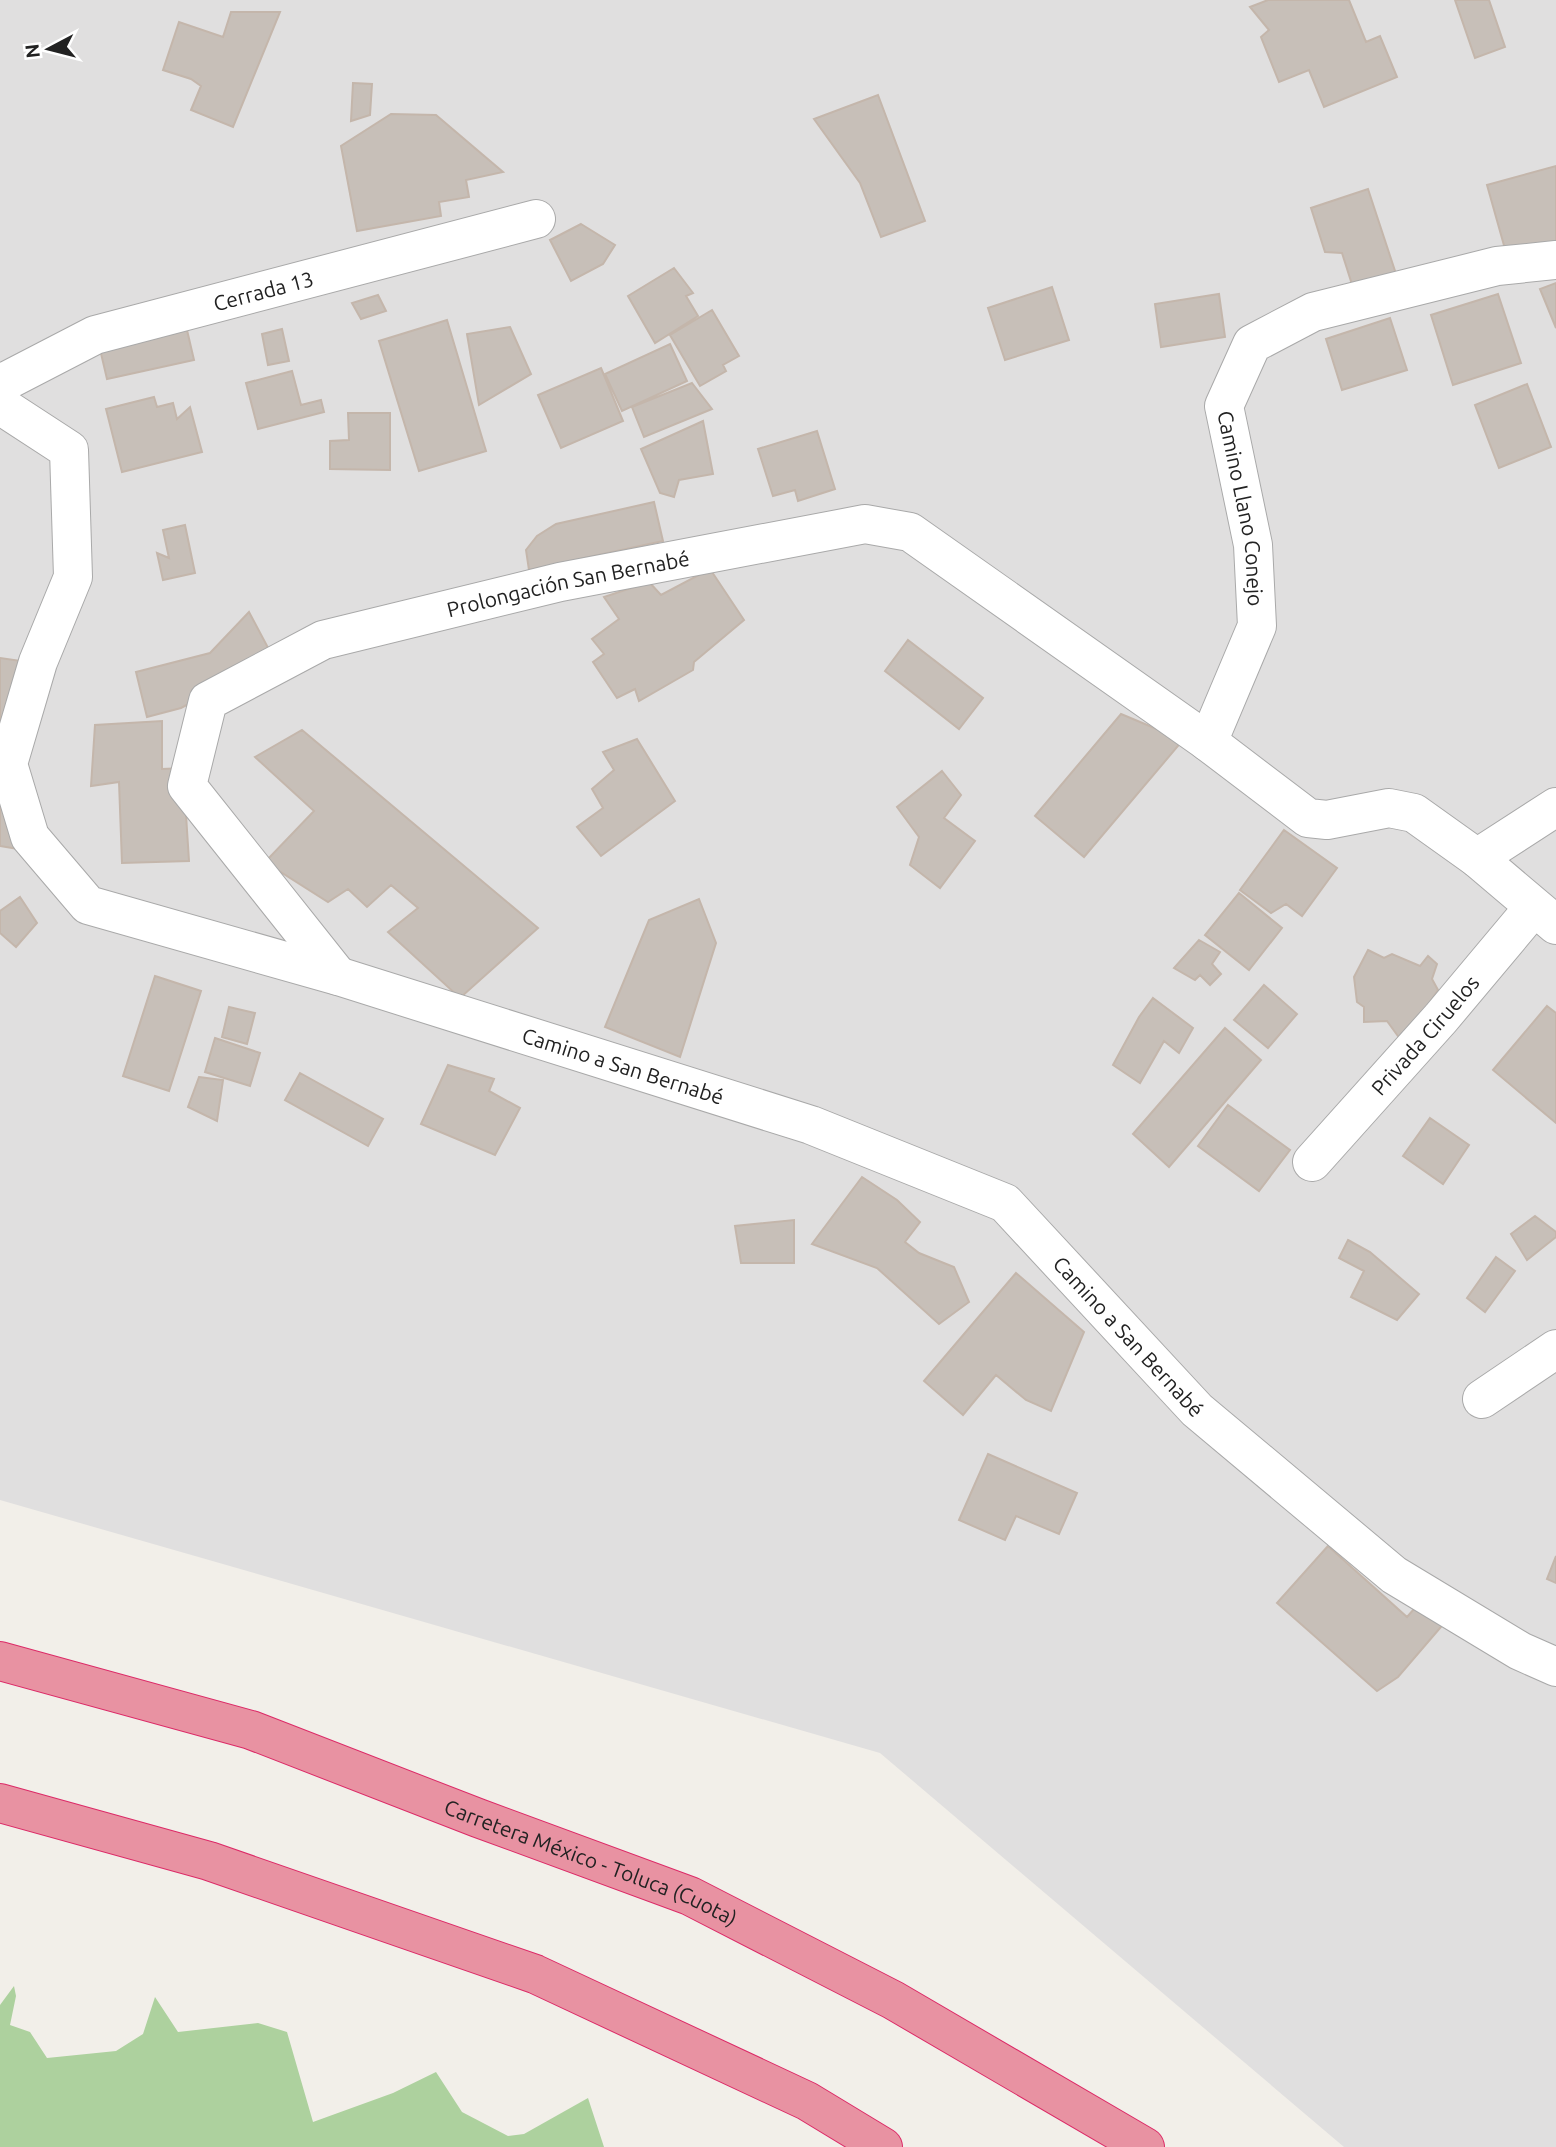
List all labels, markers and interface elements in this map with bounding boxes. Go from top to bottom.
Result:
north arrow [14,14,84,84]
text: N [20,43,44,59]
street label: Cerrada 13 [211,266,316,315]
street label: Camino Llano Conejo [1213,408,1268,607]
street label: Prolongación San Bernabé [444,546,691,621]
street label: Privada Ciruelos [1366,970,1484,1100]
street label: Camino a San Bernabé [519,1023,727,1109]
street label: Camino a San Bernabé [1048,1251,1209,1421]
street label: Carretera México - Toluca (Cuota) [441,1794,741,1930]

